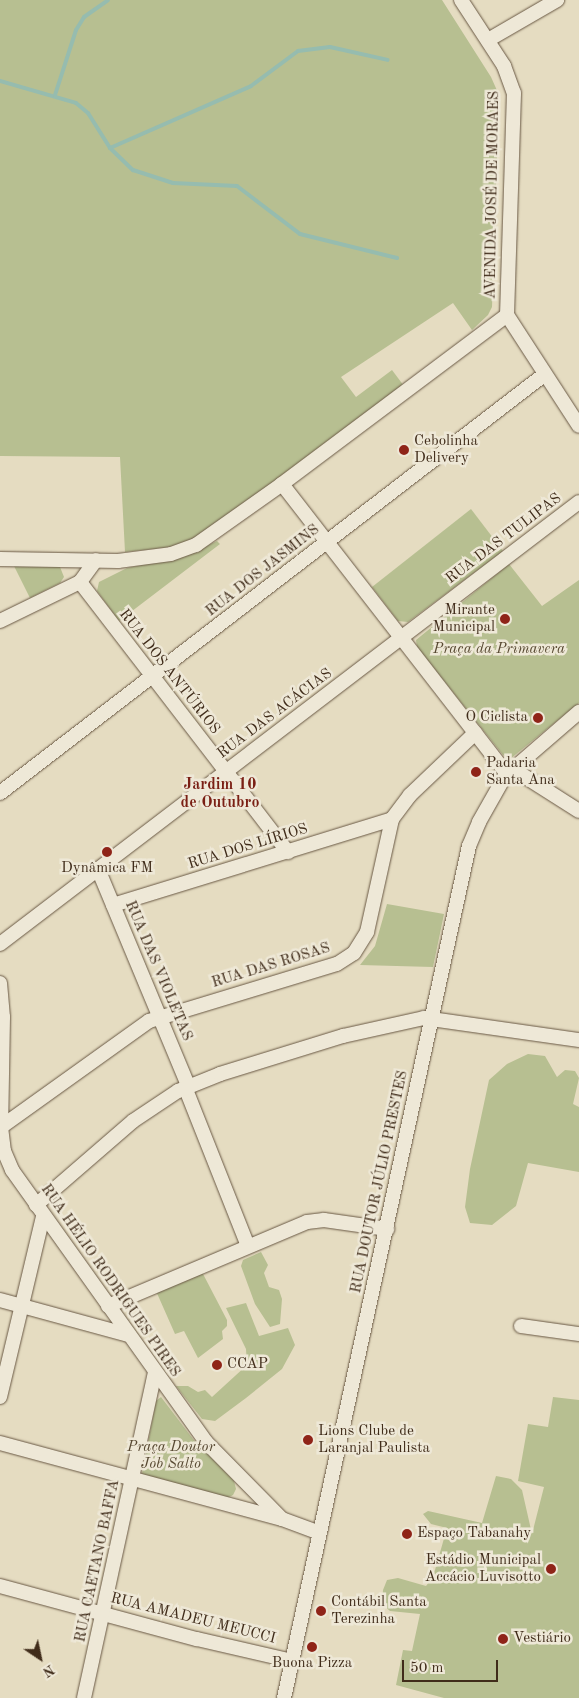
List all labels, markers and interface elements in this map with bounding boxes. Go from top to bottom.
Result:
street label: AVENIDA JOSÉ DE MORAES [482,91,504,299]
place label: Cebolinha Delivery [414,432,478,467]
marker: Cebolinha Delivery [398,444,410,456]
street label: RUA DAS TULIPAS [443,490,565,588]
street label: RUA DOS JASMINS [203,521,323,621]
place label: Mirante Municipal [432,601,495,636]
street label: RUA DOS ANTÚRIOS [115,606,223,738]
marker: Mirante Municipal [499,613,511,625]
park label: Praça da Primavera [433,641,565,659]
street label: RUA DAS ACÁCIAS [214,665,336,763]
place label: O Ciclista [465,709,528,727]
marker: O Ciclista [532,712,544,724]
place label: Padaria Santa Ana [486,754,555,789]
marker: Padaria Santa Ana [470,766,482,778]
district label: Jardim 10 de Outubro [181,775,259,813]
street label: RUA DOS LÍRIOS [186,820,310,874]
marker: Dynâmica FM [101,846,113,858]
place label: Dynâmica FM [61,860,153,878]
street label: RUA DAS VIOLETAS [120,898,196,1044]
street label: RUA DAS ROSAS [210,939,332,993]
street label: RUA DOUTOR JÚLIO PRESTES [348,1069,412,1295]
street label: RUA HÉLIO RODRIGUES PIRES [36,1181,184,1381]
place label: CCAP [227,1356,268,1374]
marker: CCAP [211,1359,223,1371]
place label: Lions Clube de Laranjal Paulista [318,1422,430,1457]
marker: Lions Clube de Laranjal Paulista [302,1434,314,1446]
park label: Praça Doutor Job Salto [127,1438,215,1473]
street label: RUA CAETANO BAFFA [72,1478,124,1644]
place label: Espaço Tabanahy [417,1525,531,1543]
marker: Espaço Tabanahy [401,1528,413,1540]
place label: Estádio Municipal Accácio Luvisotto [425,1551,541,1586]
marker: Estádio Municipal Accácio Luvisotto [545,1563,557,1575]
street label: RUA AMADEU MEUCCI [108,1590,278,1648]
place label: Contábil Santa Terezinha [331,1593,427,1628]
marker: Contábil Santa Terezinha [315,1605,327,1617]
place label: Vestiário [513,1630,571,1648]
north arrow [15,1633,65,1683]
marker: Vestiário [497,1633,509,1645]
marker: Buona Pizza [306,1641,318,1653]
scale bar [404,1650,500,1682]
place label: Buona Pizza [272,1655,352,1673]
text: 50 m [410,1661,444,1676]
text: N [40,1662,57,1679]

